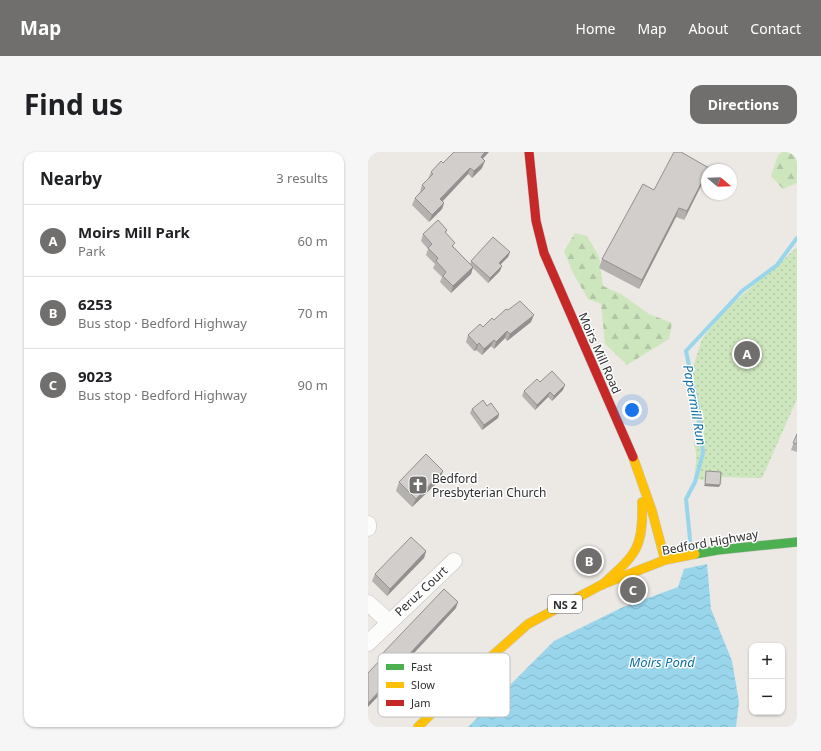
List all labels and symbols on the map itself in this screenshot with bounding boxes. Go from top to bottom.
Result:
north arrow [701,164,737,200]
street label: Moirs Mill Road [575,310,625,396]
pin: A [734,339,760,369]
water label: Papermill Run [679,363,711,447]
your location [622,400,642,420]
place label: Bedford Presbyterian Church [432,470,546,501]
church icon: Bedford Presbyterian Church [407,474,429,496]
street label: Bedford Highway [660,525,760,559]
pin: B [576,546,602,576]
street label: Peruz Court [391,562,452,620]
pin: C [620,575,646,605]
road number: NS 2 [548,595,582,613]
legend [378,653,510,717]
water label: Moirs Pond [629,653,695,671]
text: Fast [411,659,432,674]
text: Slow [411,677,435,692]
text: Jam [410,695,430,710]

